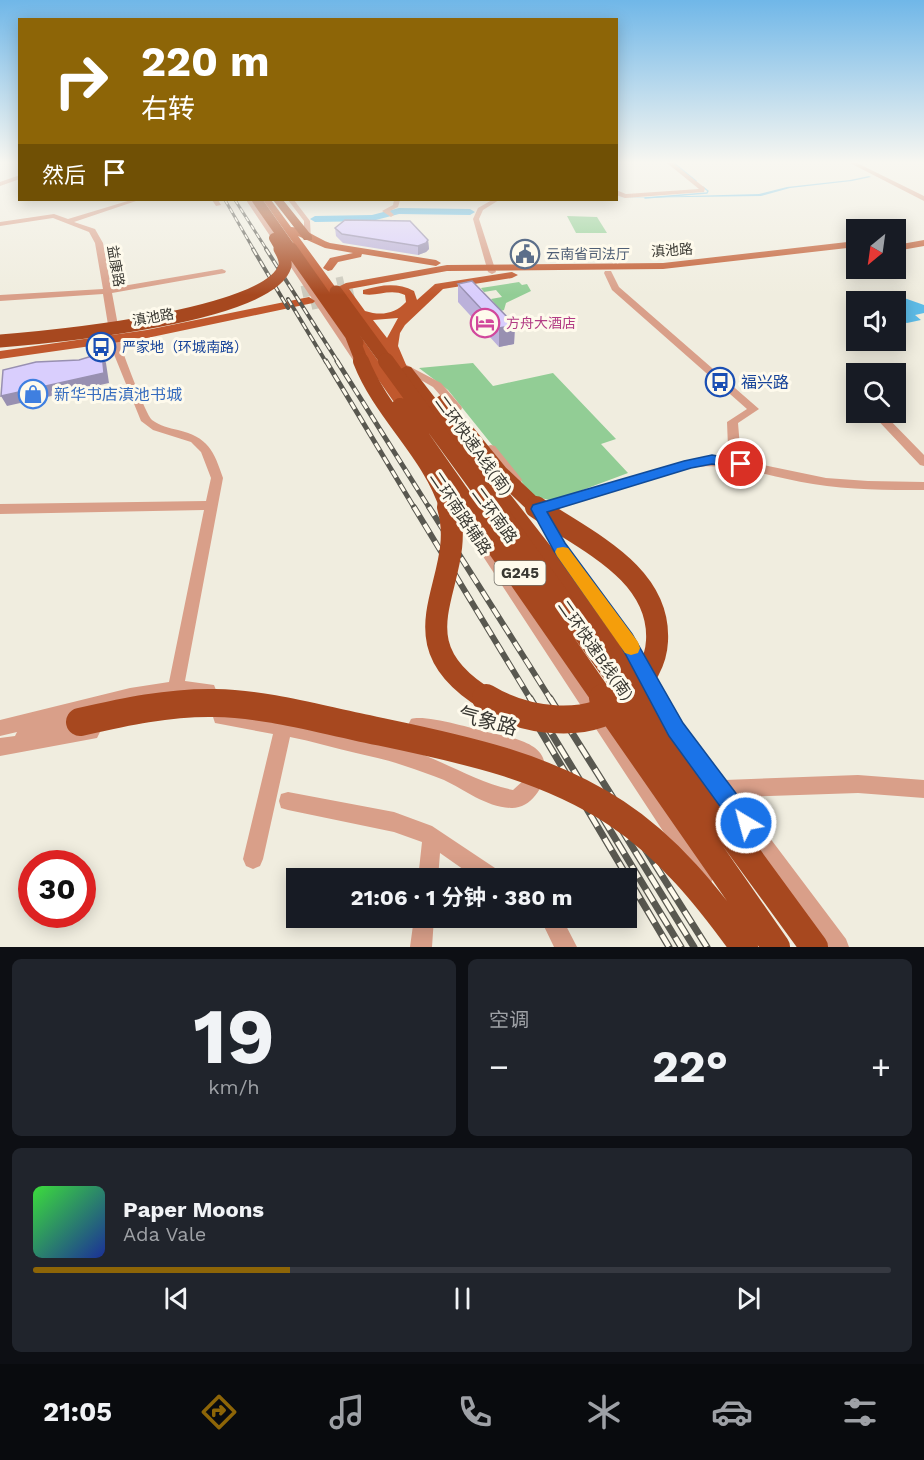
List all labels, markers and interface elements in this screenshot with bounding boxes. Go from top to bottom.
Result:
text: 220 m [141,37,270,86]
icon: right [42,42,120,120]
text: 右转 [141,93,195,125]
icon: arrive [98,156,131,189]
text: 然后 [42,163,86,188]
north arrow [846,219,906,279]
map controls [846,219,906,423]
public building icon: 云南省司法厅 [509,238,541,270]
street label: 滇池路 [650,241,694,259]
street label: 益康路 [104,244,128,288]
place label: 云南省司法厅 [546,246,630,262]
button: sound [846,291,906,351]
street label: 滇池路 [131,305,175,329]
hotel icon: 方舟大酒店 [469,307,501,339]
place label: 方舟大酒店 [506,315,576,331]
bus stop icon: 严家地（环城南路） [85,331,117,363]
place label: 严家地（环城南路） [122,339,248,355]
button: search [846,363,906,423]
bus stop icon: 福兴路 [704,366,736,398]
place label: 福兴路 [741,373,789,392]
shop icon: 新华书店滇池书城 [17,378,49,410]
place label: 新华书店滇池书城 [54,385,182,404]
street label: 二环快速A线(南) [431,392,516,499]
pin [715,438,766,489]
icon: arrive [724,447,757,480]
street label: 二环南路辅路 [426,468,496,558]
street label: 二环南路 [468,483,522,547]
road number: G245 [494,561,546,585]
street label: 二环快速B线(南) [554,597,637,704]
street label: 气象路 [456,702,520,740]
position arrow [714,791,778,855]
speed limit sign: 30 [18,850,96,928]
text: 21:06 · 1 分钟 · 380 m [351,885,572,910]
text: 19 [193,990,275,1082]
text: 空调 [489,1008,529,1032]
text: 22° [652,1040,728,1093]
text: − [489,1047,509,1086]
text: + [871,1047,891,1086]
text: km/h [208,1075,260,1099]
text: Paper Moons [123,1197,264,1222]
text: Ada Vale [123,1222,206,1246]
icon: previous [160,1282,193,1315]
icon: pause [446,1282,479,1315]
icon: next [732,1282,765,1315]
icon: directions [198,1391,240,1433]
icon: music [326,1391,368,1433]
icon: phone [454,1391,496,1433]
icon: climate [583,1391,625,1433]
icon: car [711,1391,753,1433]
icon: filters [839,1391,881,1433]
text: 21:05 [43,1396,112,1428]

